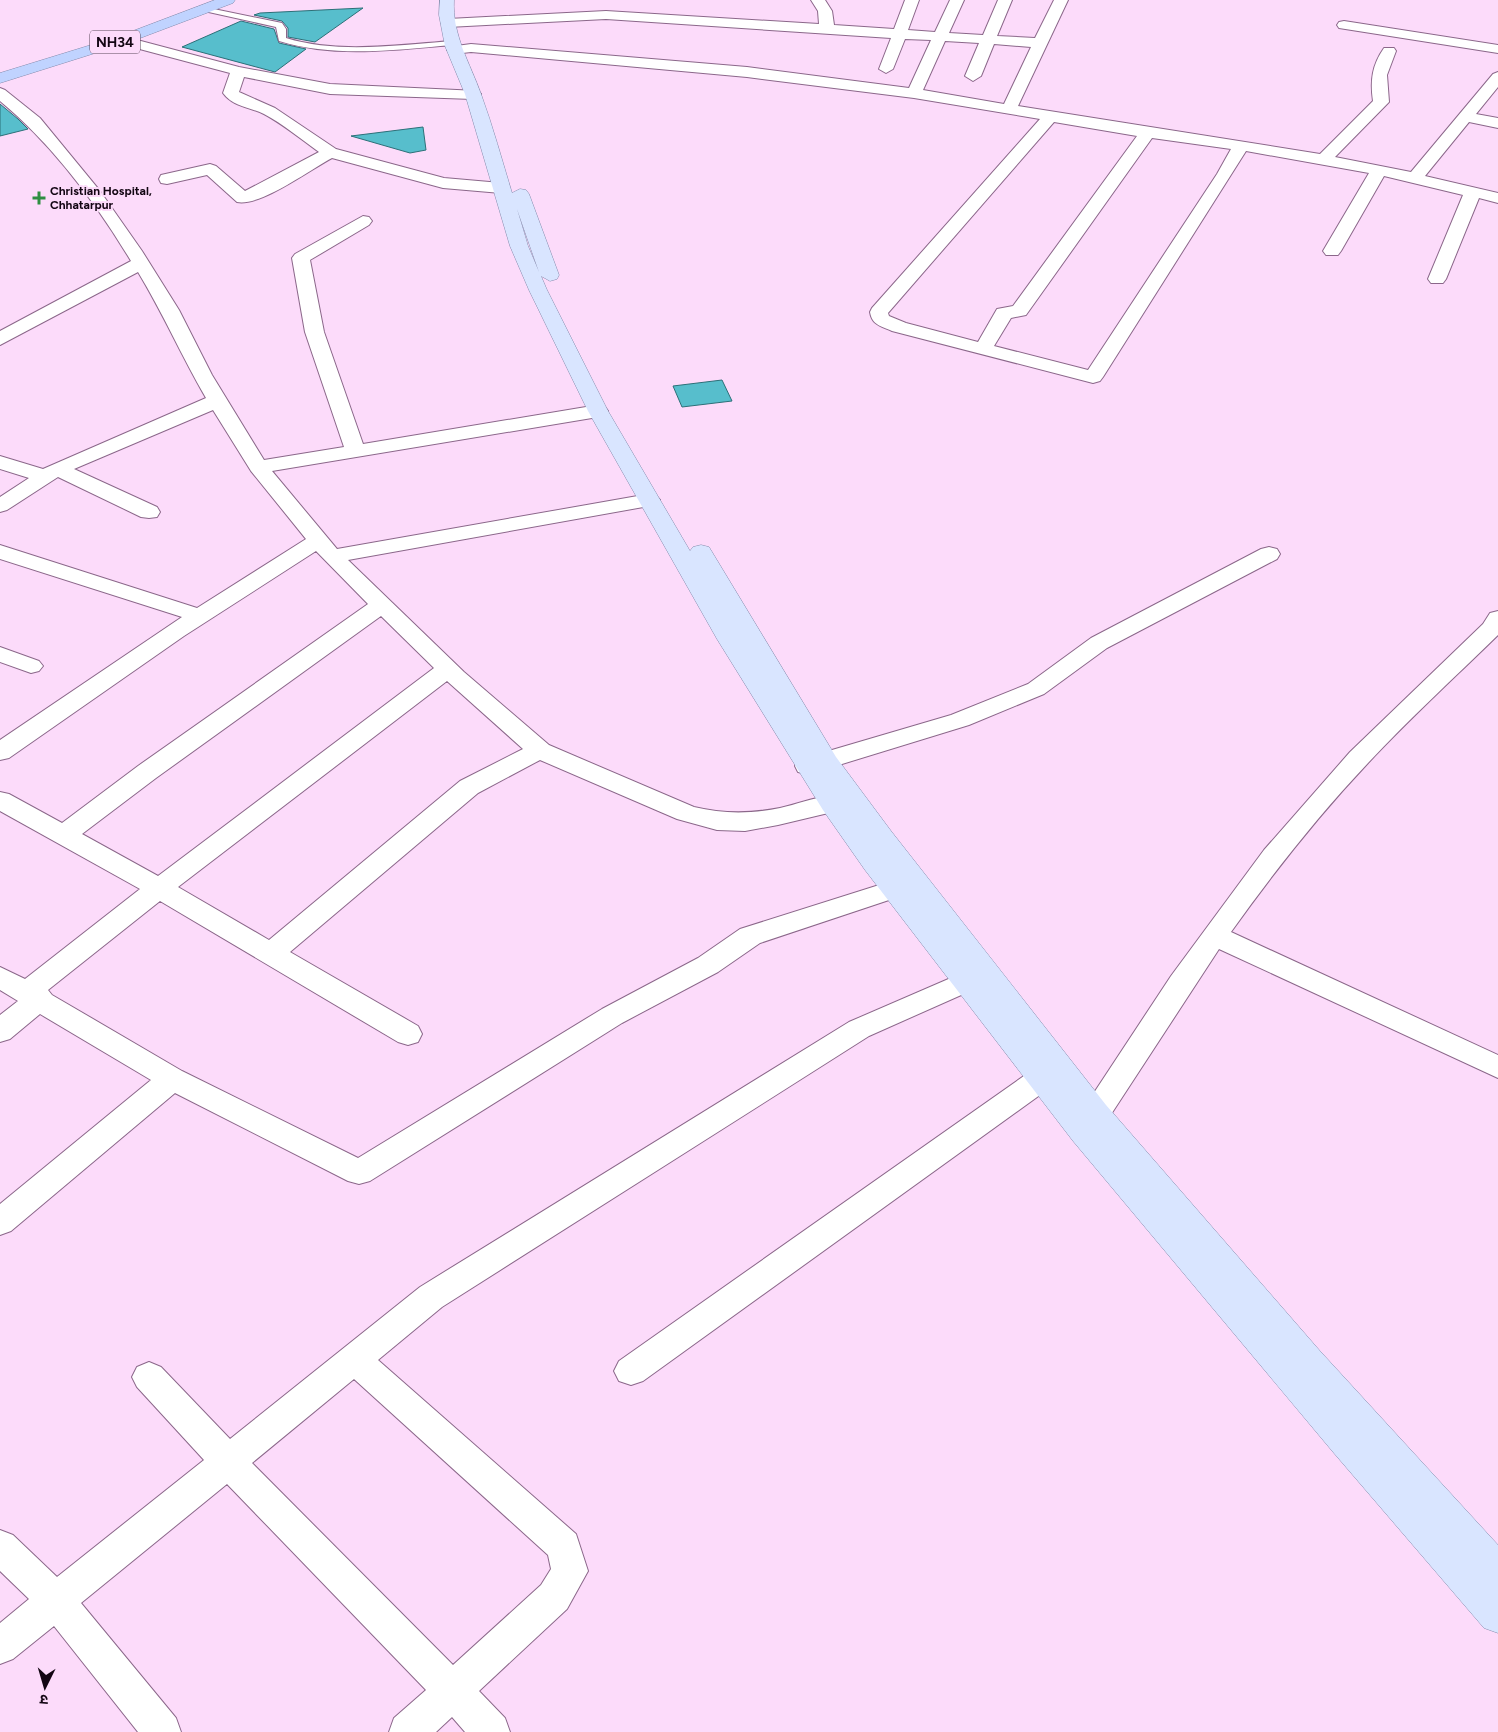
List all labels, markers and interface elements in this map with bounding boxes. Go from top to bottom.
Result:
road number: NH34 [90,31,140,54]
place label: Christian Hospital, Chhatarpur [50,184,152,212]
marker: Christian Hospital, Chhatarpur [32,191,46,205]
north arrow [20,1662,70,1712]
text: उ [38,1691,49,1708]

